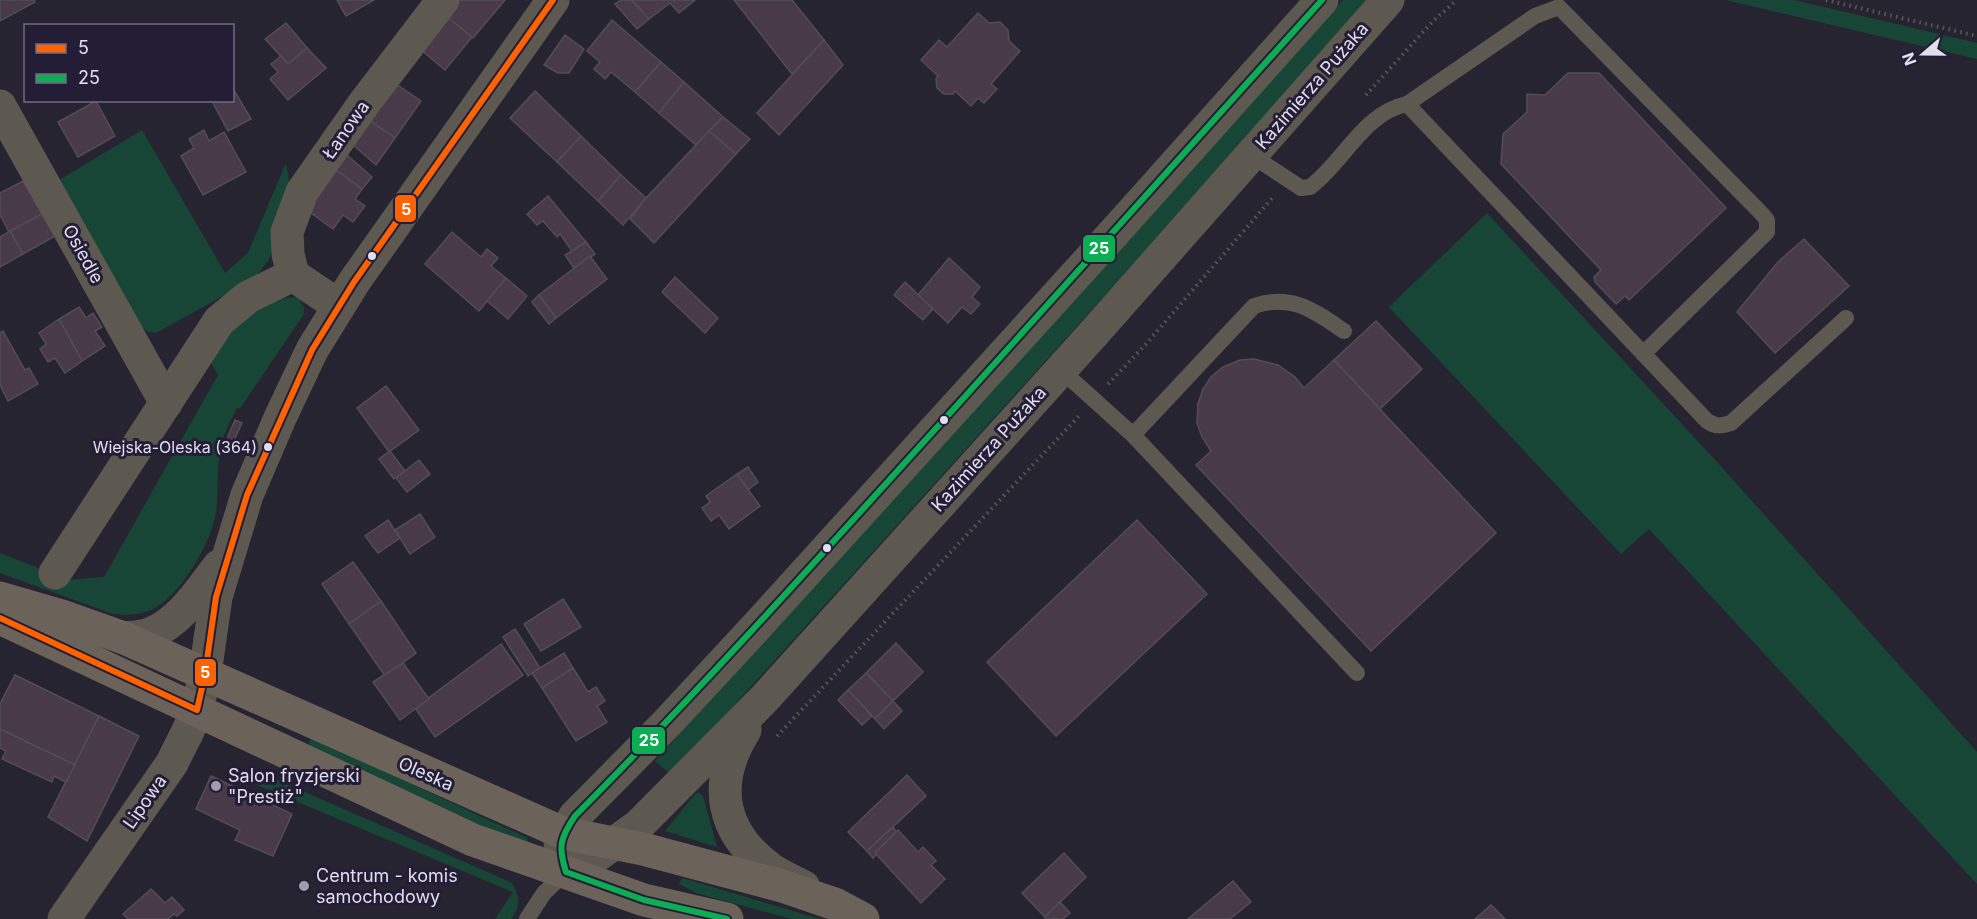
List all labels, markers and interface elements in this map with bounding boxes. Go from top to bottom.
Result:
street label: Kazimierza Pużaka [1251,18,1372,153]
legend [24,24,234,102]
north arrow [1893,24,1953,84]
text: 5 [78,37,89,58]
text: N [1897,50,1920,68]
text: 25 [78,67,100,88]
street label: Łanowa [318,96,373,163]
line badge: 5 [394,194,417,223]
text: 5 [401,199,411,219]
street label: Osiedle [59,221,108,287]
line badge: 25 [1082,234,1116,263]
text: 25 [1089,238,1109,258]
unlabelled marker [366,250,378,262]
street label: Kazimierza Pużaka [927,382,1050,516]
unlabelled marker [938,414,950,426]
place label: Wiejska-Oleska (364) [93,437,257,457]
marker: Wiejska-Oleska (364) [262,441,274,453]
unlabelled marker [821,542,833,554]
line badge: 5 [194,658,217,687]
text: 5 [200,662,210,682]
line badge: 25 [631,726,666,755]
text: 25 [639,730,659,750]
street label: Oleska [395,752,457,795]
place label: Salon fryzjerski "Prestiż" [228,765,360,807]
street label: Lipowa [119,771,171,833]
marker: Salon fryzjerski "Prestiż" [209,779,223,793]
place label: Centrum - komis samochodowy [316,865,458,907]
marker: Centrum - komis samochodowy [297,879,311,893]

